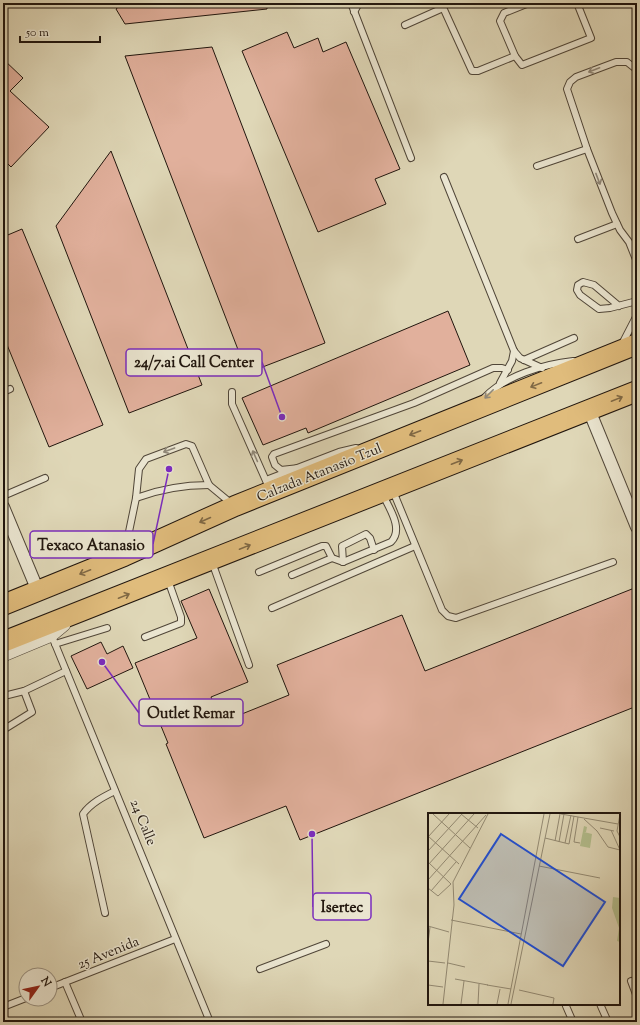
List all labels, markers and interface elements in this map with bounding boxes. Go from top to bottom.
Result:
scale bar [20,18,100,44]
text: 50 m [25,24,49,42]
one-way arrow [588,67,601,74]
one-way arrow [595,172,602,184]
callout: 24/7.ai Call Center [126,349,262,376]
text: 24/7.ai Call Center [134,353,254,374]
one-way arrow [530,382,542,389]
one-way arrow [484,389,494,399]
one-way arrow [610,395,622,403]
one-way arrow [410,430,422,438]
street label: Calzada Atanasio Tzul [254,440,385,508]
one-way arrow [163,447,176,454]
one-way arrow [251,451,258,463]
one-way arrow [450,458,462,466]
one-way arrow [199,517,211,524]
callout: Texaco Atanasio [30,531,153,558]
text: Texaco Atanasio [37,536,145,557]
one-way arrow [238,543,250,551]
one-way arrow [80,569,92,576]
one-way arrow [118,591,130,599]
callout: Outlet Remar [139,699,243,726]
text: Outlet Remar [147,704,235,725]
street label: 24 Calle [124,797,160,849]
inset map [428,813,620,1005]
callout: Isertec [313,893,371,920]
text: Isertec [321,898,363,919]
street label: 25 Avenida [75,932,143,975]
north arrow [18,967,58,1007]
text: N [36,973,55,990]

